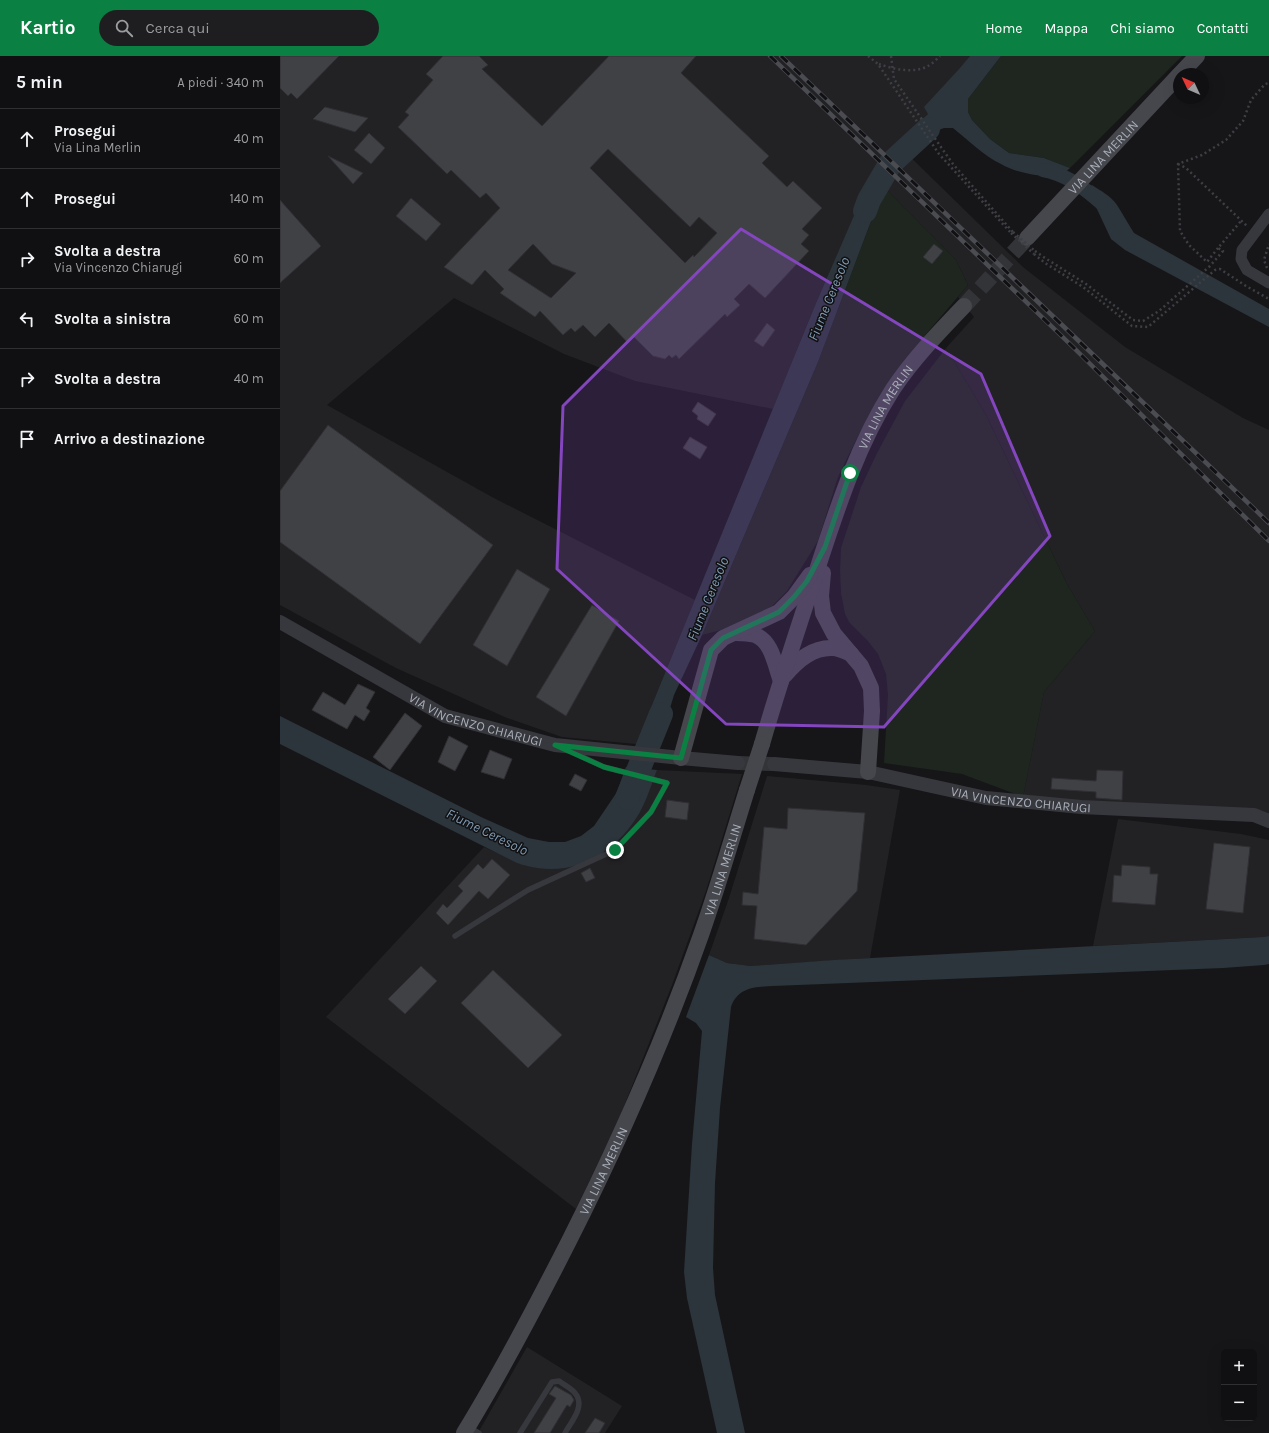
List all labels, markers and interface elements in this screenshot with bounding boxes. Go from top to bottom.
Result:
search box [99,10,379,46]
text: Kartio [20,17,75,39]
icon: search [113,17,135,39]
text: Cerca qui [145,19,210,37]
text: Home [985,20,1022,37]
text: Mappa [1044,20,1088,37]
text: Chi siamo [1110,20,1175,37]
text: Contatti [1197,20,1249,37]
north arrow [1173,68,1209,104]
text: 5 min [16,72,63,92]
text: A piedi · 340 m [177,75,264,90]
street label: VIA LINA MERLIN [1065,117,1141,197]
text: Prosegui [54,122,116,140]
icon: ahead [16,128,38,150]
text: 40 m [234,131,264,146]
text: Via Lina Merlin [54,140,141,155]
icon: ahead [16,188,38,210]
text: Prosegui [54,190,116,208]
text: 140 m [229,191,264,206]
text: Svolta a destra [54,242,161,260]
icon: right [16,248,38,270]
text: 60 m [234,251,264,266]
water label: Fiume Ceresolo [805,255,854,343]
text: Via Vincenzo Chiarugi [54,260,183,275]
icon: left [16,308,38,330]
text: Svolta a sinistra [54,310,171,328]
text: 60 m [234,311,264,326]
street label: VIA LINA MERLIN [855,361,916,451]
icon: right [16,368,38,390]
text: Svolta a destra [54,370,161,388]
text: 40 m [234,371,264,386]
icon: arrive [16,428,38,450]
text: Arrivo a destinazione [54,430,205,448]
route start [841,464,859,482]
water label: Fiume Ceresolo [684,555,733,643]
street label: VIA VINCENZO CHIARUGI [406,689,544,749]
street label: VIA VINCENZO CHIARUGI [950,783,1091,815]
water label: Fiume Ceresolo [443,805,531,859]
street label: VIA LINA MERLIN [701,822,744,918]
route end [606,841,624,859]
street label: VIA LINA MERLIN [576,1124,630,1217]
map controls [1221,1349,1257,1421]
button: + [1221,1349,1257,1385]
button: − [1221,1385,1257,1421]

